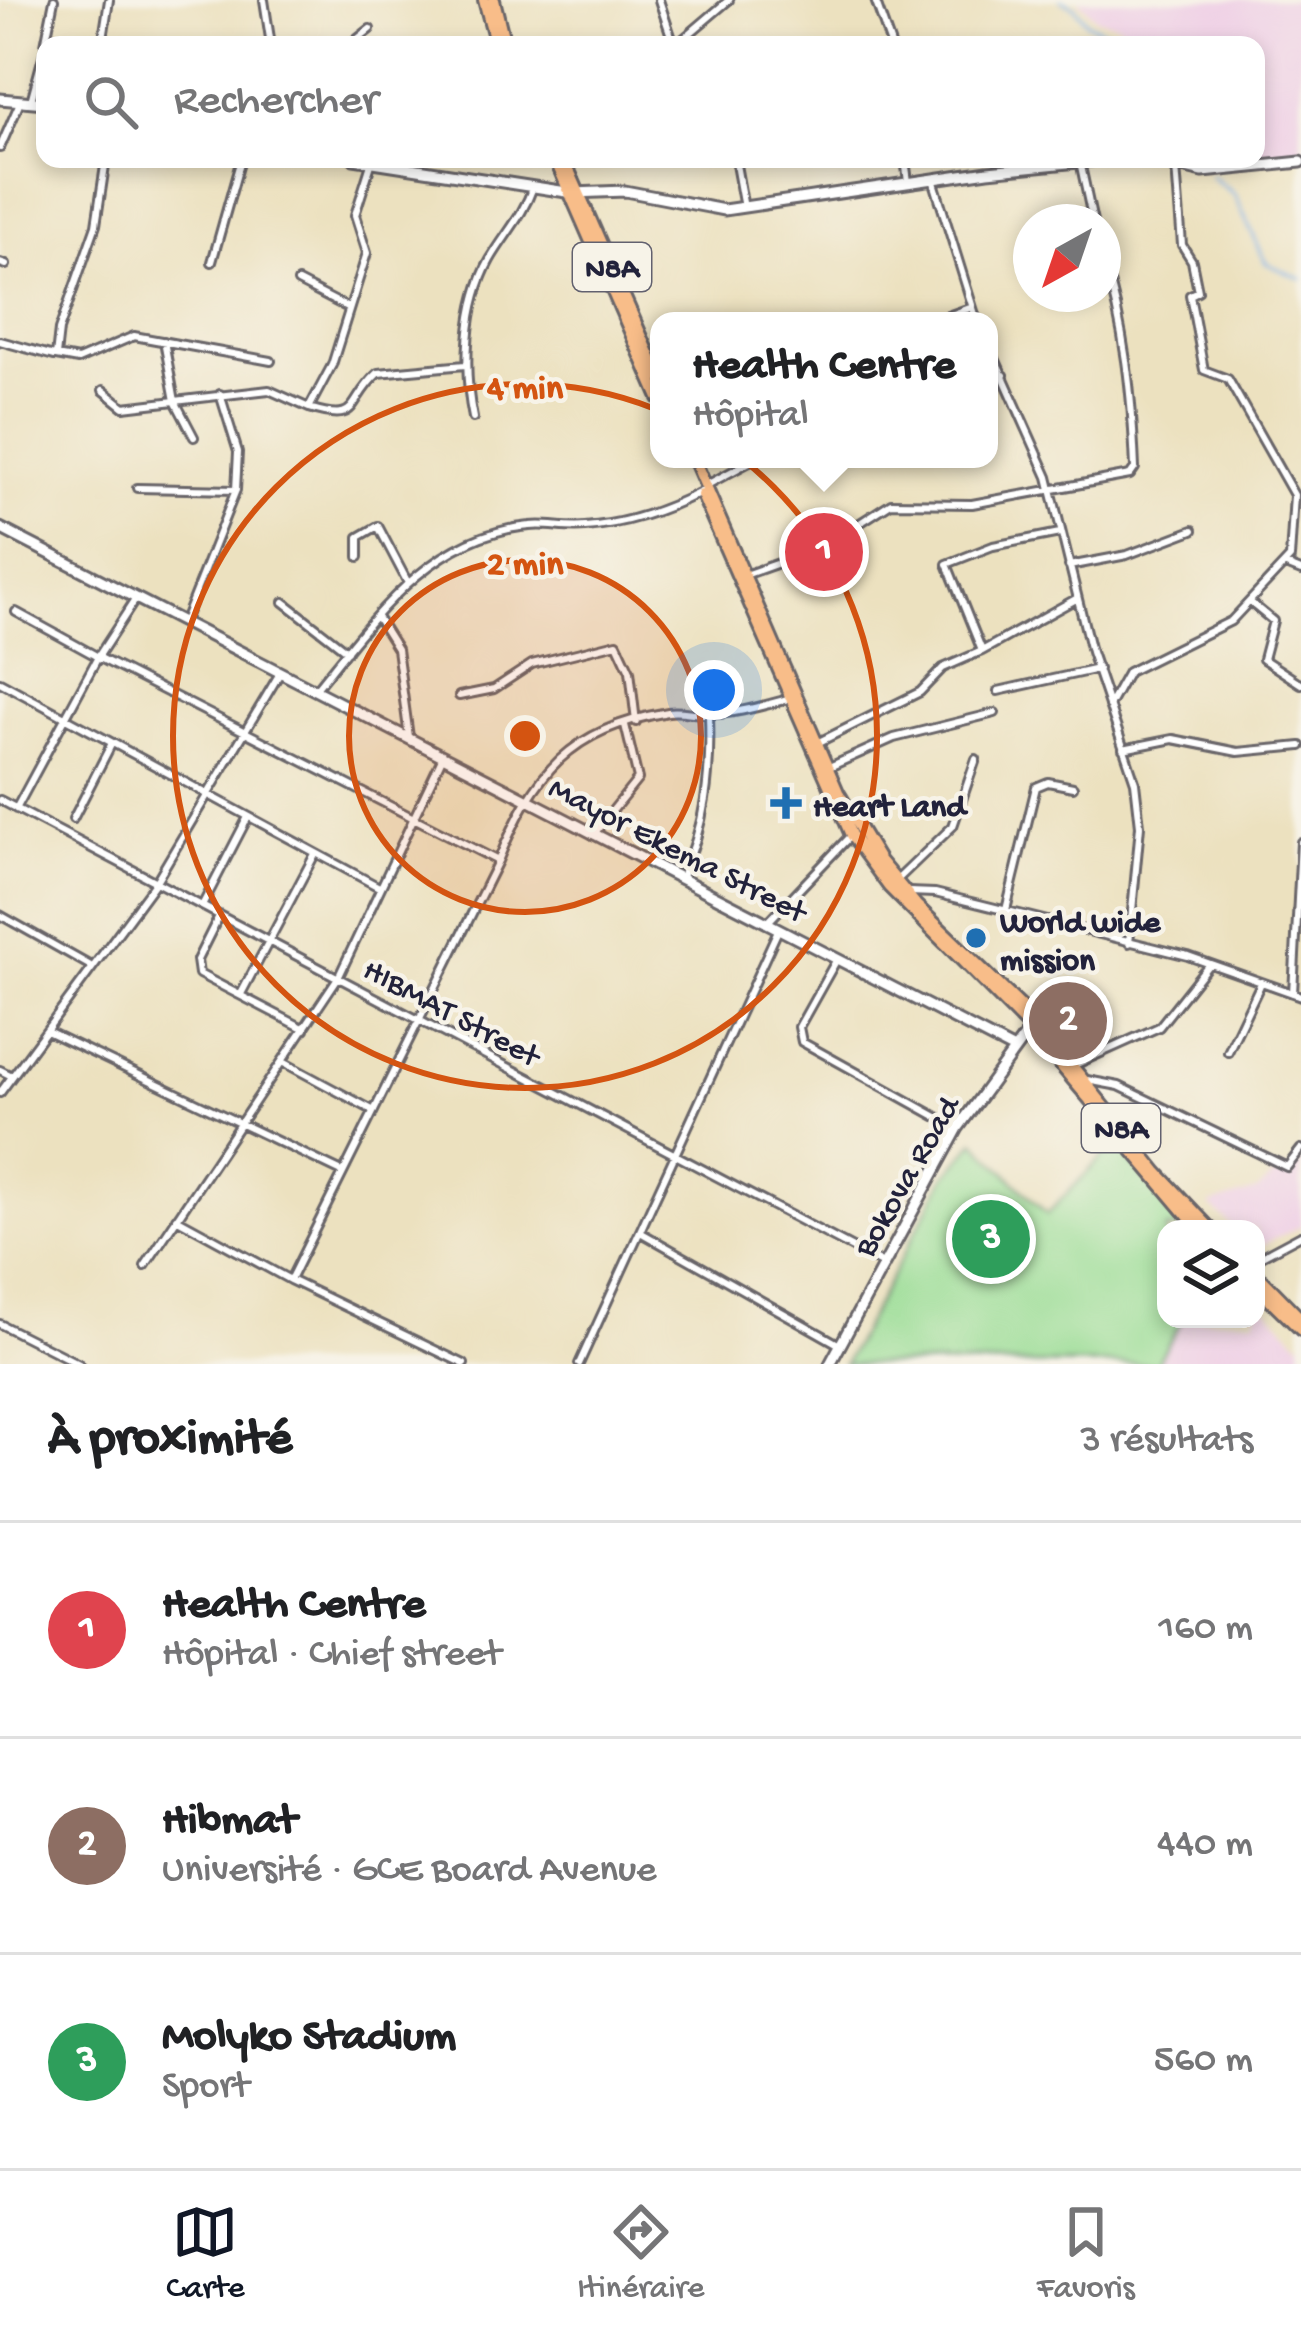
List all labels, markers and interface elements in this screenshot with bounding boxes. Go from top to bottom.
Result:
search box [36,36,1265,168]
icon: search [78,69,144,135]
text: Rechercher [174,76,378,129]
north arrow [1013,204,1121,312]
road number: N8A [573,243,651,291]
popup [650,312,998,468]
text: Health Centre [692,341,956,394]
text: 4 min [486,369,564,412]
text: Hôpital [692,394,809,440]
pin: 1 [785,507,863,597]
text: 2 min [487,545,564,588]
your location [684,660,744,720]
centre of rings [504,715,546,757]
street label: Mayor Ekema Street [541,771,814,935]
marker: Heart Land [770,787,802,819]
place label: Heart Land [813,790,969,828]
place label: World wide mission [999,906,1161,982]
marker: World wide mission [963,925,989,951]
street label: HIBMAT Street [355,953,547,1079]
pin: 2 [1029,976,1107,1066]
street label: Bokova Road [848,1089,972,1266]
road number: N8A [1082,1104,1160,1152]
pin: 3 [952,1194,1030,1284]
map controls [1157,1220,1265,1328]
button: layers [1157,1220,1265,1328]
text: À proximité [48,1412,292,1472]
text: 3 résultats [1080,1419,1253,1465]
text: Health Centre [162,1580,426,1633]
text: 1 [79,1607,95,1653]
text: 160 m [1158,1607,1253,1653]
text: Hôpital · Chief street [162,1633,501,1679]
text: Hibmat [162,1796,297,1849]
text: 2 [77,1823,97,1869]
text: 440 m [1157,1823,1253,1869]
text: Université · GCE Board Avenue [162,1849,657,1895]
text: Molyko Stadium [162,2012,456,2065]
text: 3 [77,2039,97,2085]
text: 560 m [1154,2039,1253,2085]
text: Sport [162,2065,249,2111]
tab: Carte [166,2199,245,2309]
tab: Itinéraire [577,2199,704,2309]
tab: Favoris [1037,2199,1135,2309]

